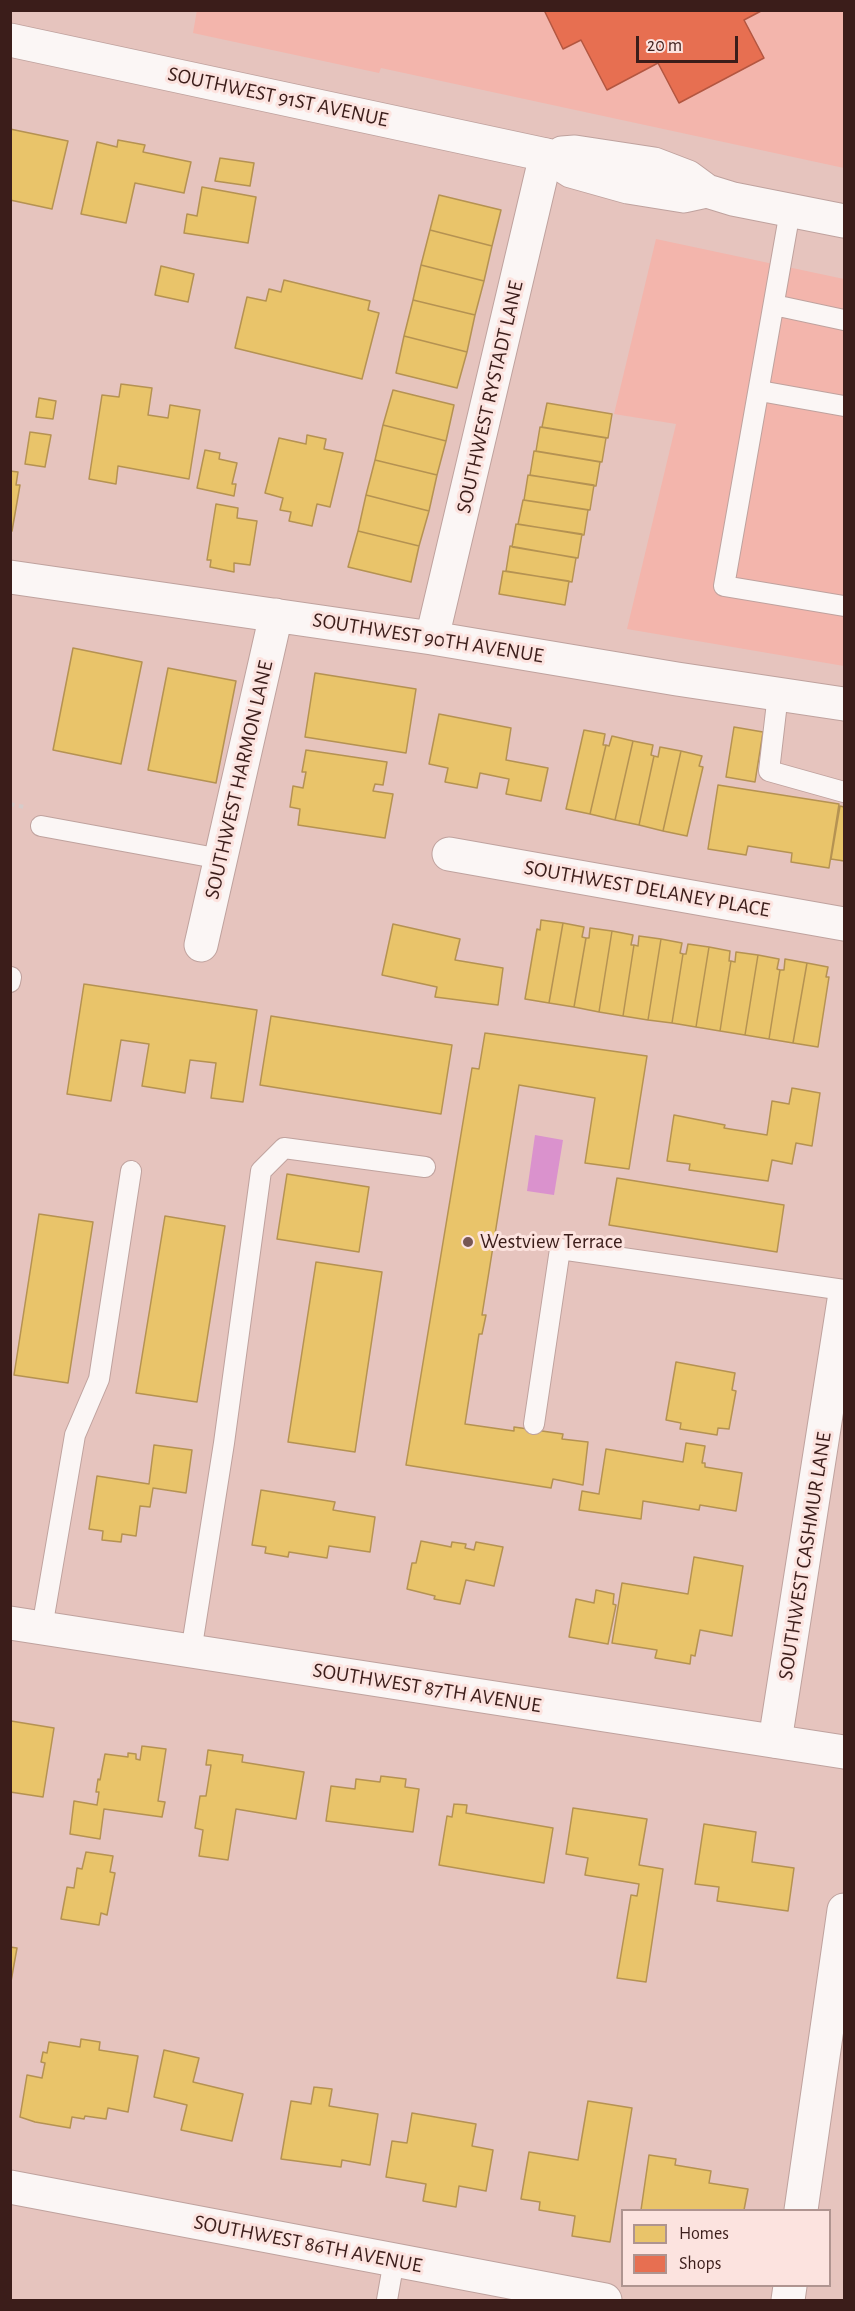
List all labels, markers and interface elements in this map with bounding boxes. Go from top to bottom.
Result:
scale bar [639,24,741,62]
text: 20 m [647,37,682,55]
street label: SOUTHWEST 91ST AVENUE [166,61,390,133]
street label: SOUTHWEST RYSTADT LANE [451,278,529,516]
street label: SOUTHWEST 90TH AVENUE [311,607,545,669]
street label: SOUTHWEST HARMON LANE [199,658,279,902]
street label: SOUTHWEST DELANEY PLACE [522,855,772,923]
place label: Westview Terrace [480,1229,623,1255]
marker: Westview Terrace [461,1235,475,1249]
street label: SOUTHWEST CASHMUR LANE [773,1430,837,1682]
street label: SOUTHWEST 87TH AVENUE [311,1657,543,1719]
street label: SOUTHWEST 86TH AVENUE [192,2209,424,2279]
legend [621,2209,831,2287]
text: Homes [679,2225,729,2243]
text: Shops [679,2255,721,2273]

